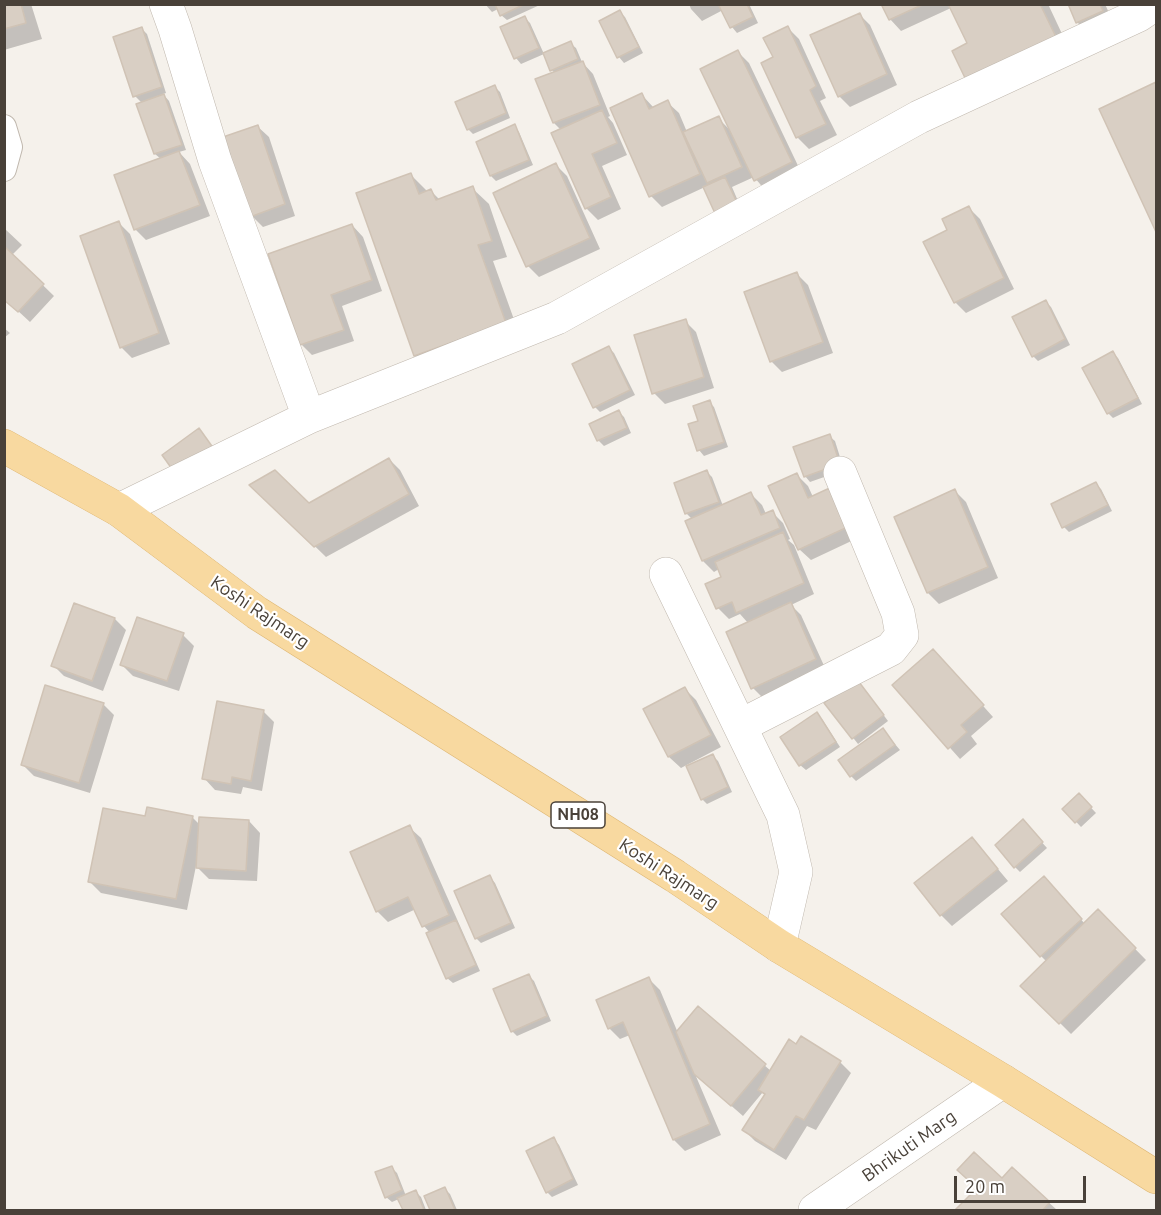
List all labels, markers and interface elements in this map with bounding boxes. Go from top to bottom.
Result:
street label: Koshi Rajmarg [206,571,314,653]
road number: NH08 [551,802,605,828]
street label: Koshi Rajmarg [615,834,723,914]
street label: Bhrikuti Marg [858,1106,960,1186]
scale bar [957,1164,1089,1202]
text: 20 m [965,1176,1005,1196]

